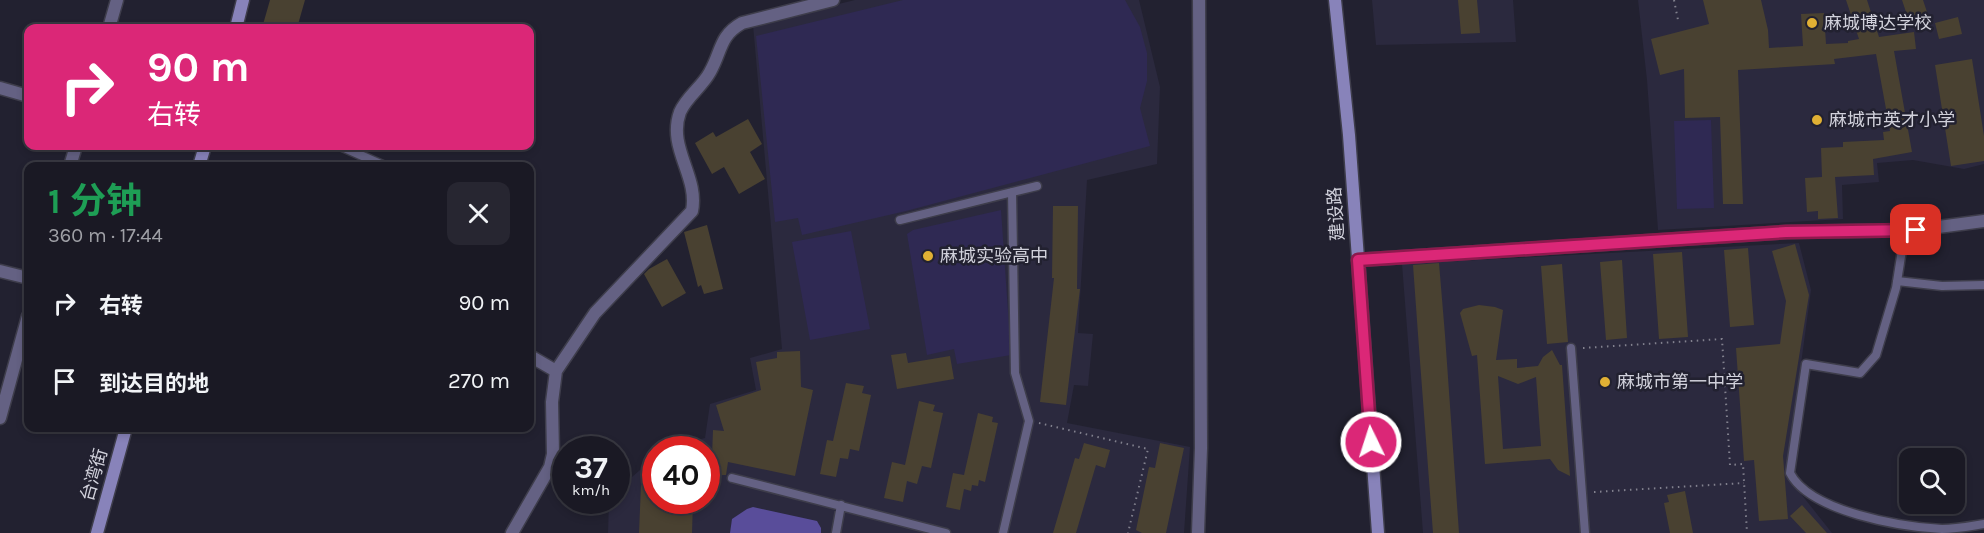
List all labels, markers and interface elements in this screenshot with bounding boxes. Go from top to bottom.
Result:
place label: 麻城博达学校 [1824,12,1932,34]
marker: 麻城博达学校 [1805,16,1819,30]
text: 90 m [147,42,250,92]
icon: right [48,48,126,126]
text: 右转 [147,99,201,131]
place label: 麻城市英才小学 [1829,109,1955,131]
marker: 麻城市英才小学 [1810,113,1824,127]
text: 1 分钟 [48,180,142,222]
button: close [447,182,510,245]
street label: 建设路 [1323,186,1349,242]
pin [1890,204,1941,255]
icon: arrive [1899,213,1932,246]
text: 360 m · 17:44 [48,224,163,247]
place label: 麻城实验高中 [940,245,1048,267]
marker: 麻城实验高中 [921,249,935,263]
icon: right [48,287,81,320]
text: 90 m [458,290,510,316]
text: 右转 [99,293,143,319]
icon: arrive [48,365,81,398]
text: 270 m [448,368,510,394]
text: 到达目的地 [99,371,209,397]
place label: 麻城市第一中学 [1617,371,1743,393]
marker: 麻城市第一中学 [1598,375,1612,389]
position arrow [1339,410,1403,474]
speed limit sign: 40 [642,436,720,514]
street label: 台湾街 [76,446,112,504]
map controls [1899,448,1965,514]
button: search [1899,448,1965,514]
text: 37 [574,450,608,486]
text: km/h [572,481,610,499]

